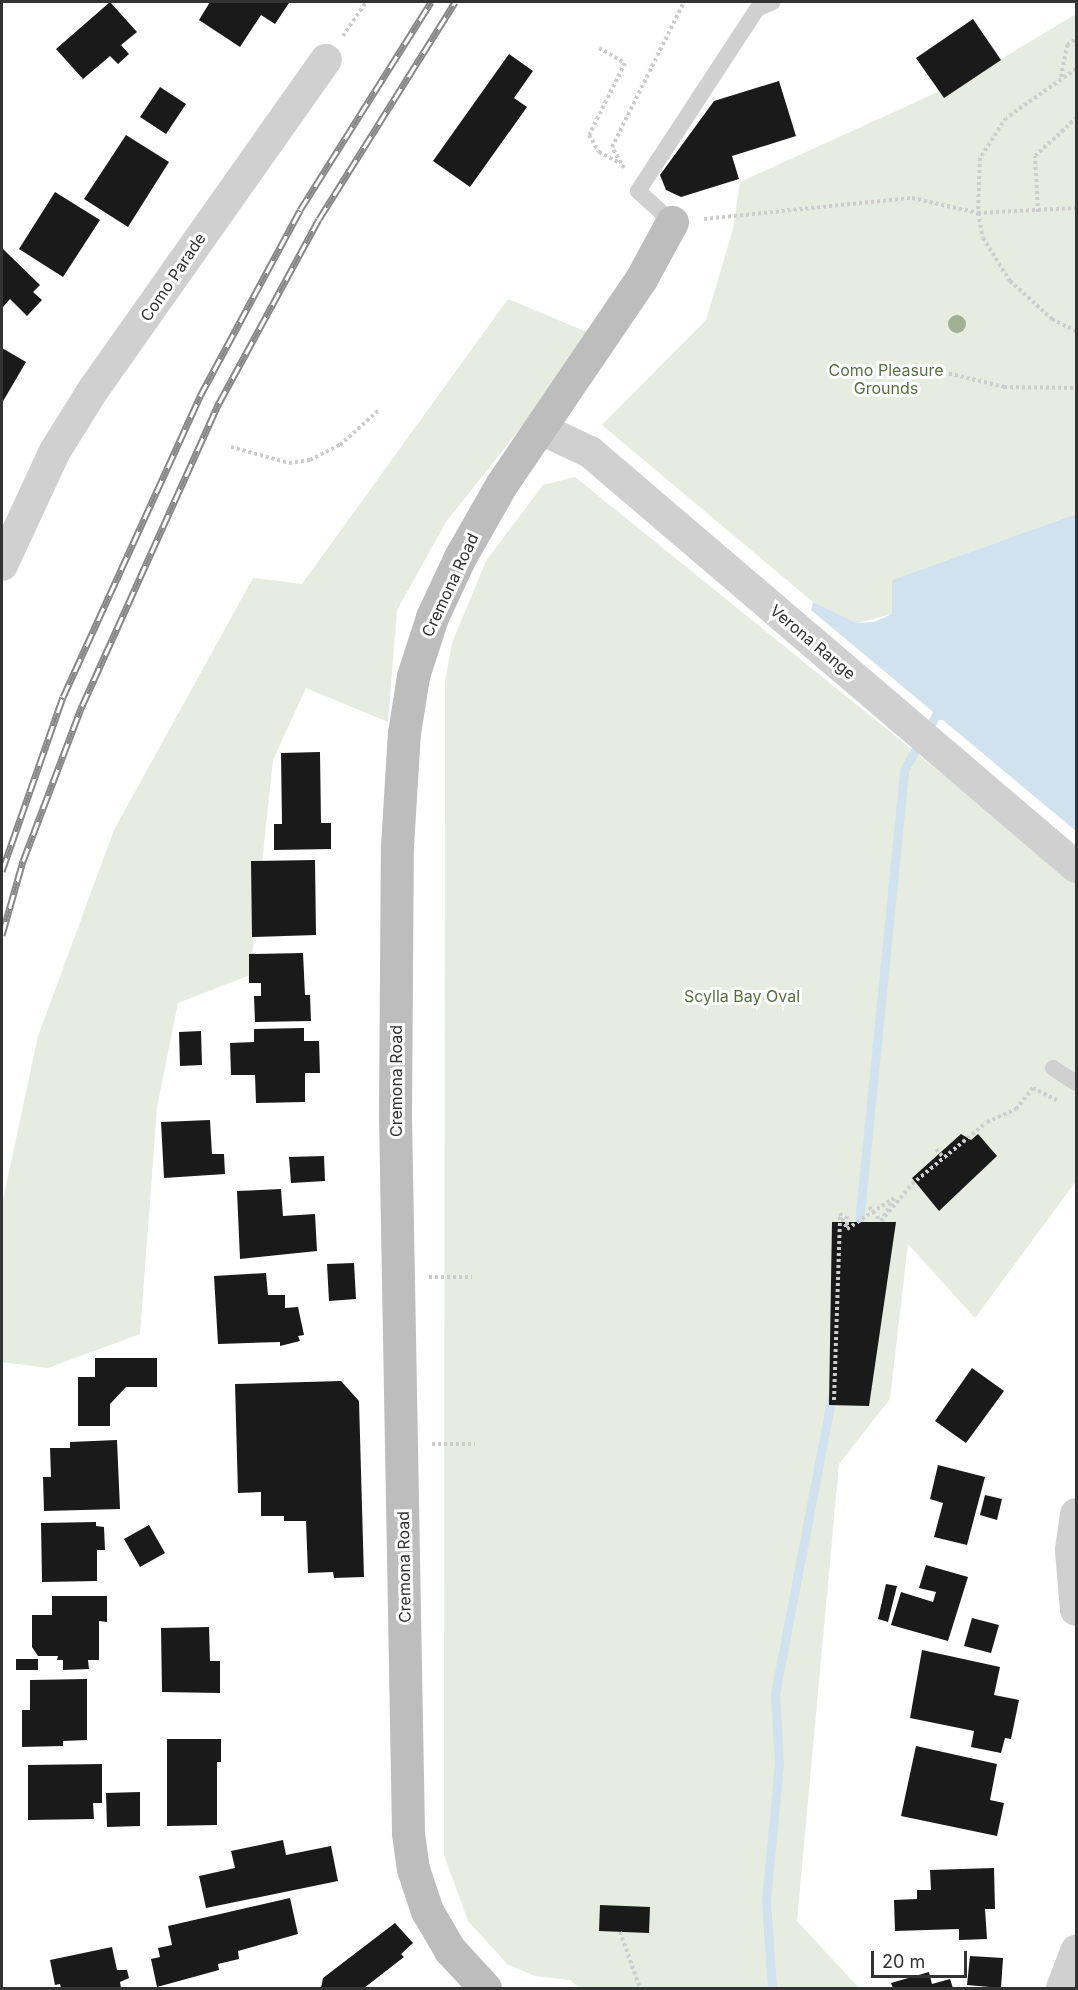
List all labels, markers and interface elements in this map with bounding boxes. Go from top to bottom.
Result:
street label: Como Parade [136,229,210,325]
park label: Como Pleasure Grounds [829,360,943,398]
street label: Cremona Road [418,530,482,640]
street label: Verona Range [766,601,860,683]
park label: Scylla Bay Oval [684,986,800,1006]
street label: Cremona Road [386,1025,406,1137]
street label: Cremona Road [393,1511,415,1623]
scale bar [874,1939,970,1977]
text: 20 m [882,1951,925,1972]

